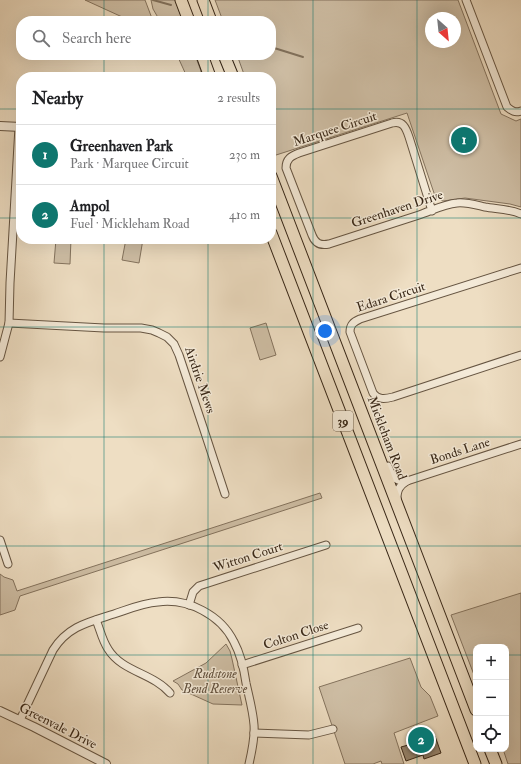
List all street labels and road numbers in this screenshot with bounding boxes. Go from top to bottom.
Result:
street label: Marquee Circuit [291,108,379,150]
street label: Greenhaven Drive [349,186,445,231]
street label: Edara Circuit [355,278,427,316]
street label: Airdrie Mews [181,344,219,416]
street label: Mickleham Road [364,394,411,483]
road number: 39 [333,411,353,431]
street label: Bonds Lane [428,434,492,468]
street label: Witton Court [210,538,285,576]
street label: Colton Close [261,617,331,653]
street label: Greenvale Drive [16,700,100,753]

